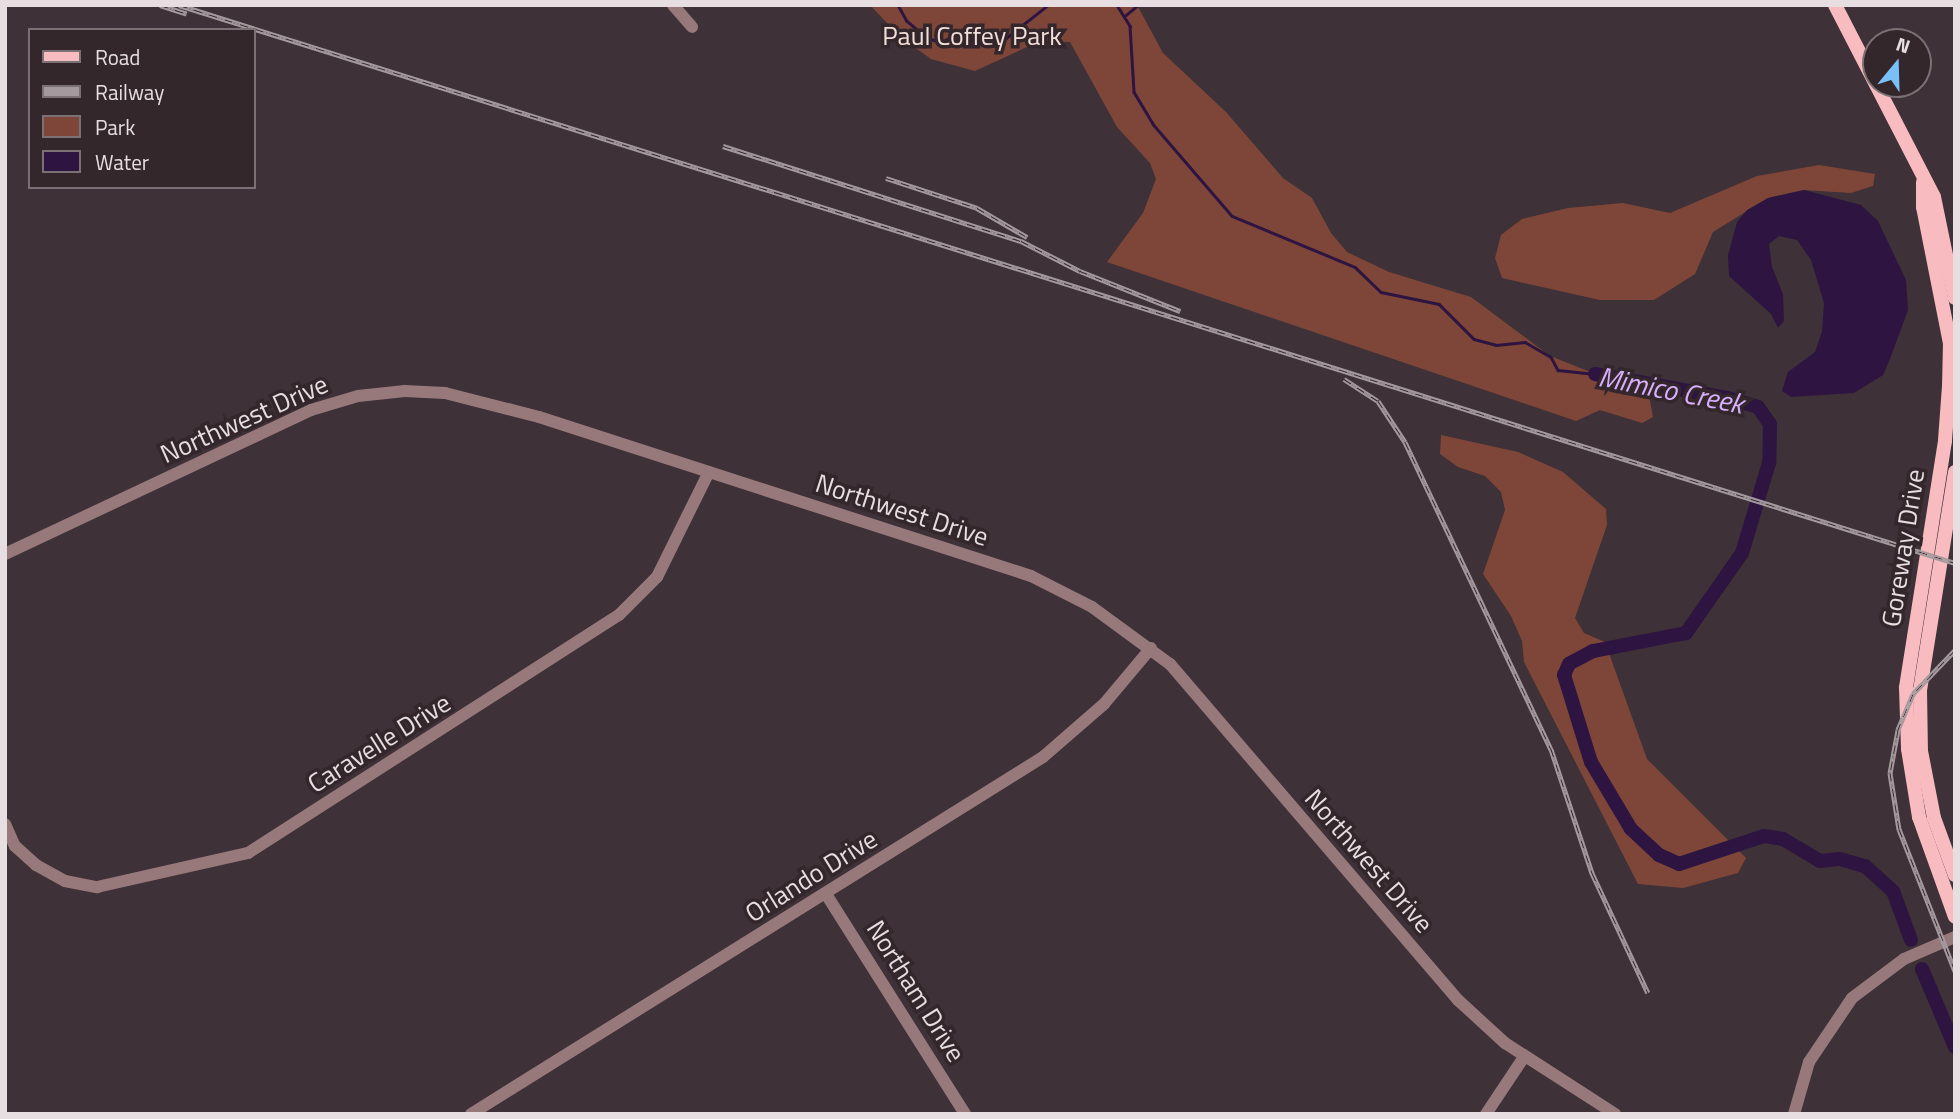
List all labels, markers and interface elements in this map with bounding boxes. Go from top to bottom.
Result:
park label: Paul Coffey Park [882,20,1062,52]
legend [28,28,256,189]
north arrow [1862,28,1932,98]
text: N [1892,29,1914,60]
text: Road [95,41,140,73]
text: Railway [95,76,164,108]
text: Park [95,111,135,143]
text: Water [95,146,149,178]
water label: Mimico Creek [1596,359,1746,421]
street label: Northwest Drive [156,368,332,470]
street label: Northwest Drive [812,467,992,553]
street label: Goreway Drive [1875,467,1931,629]
street label: Caravelle Drive [302,687,456,799]
street label: Northwest Drive [1298,783,1440,939]
street label: Orlando Drive [739,823,883,929]
street label: Northam Drive [860,915,972,1067]

